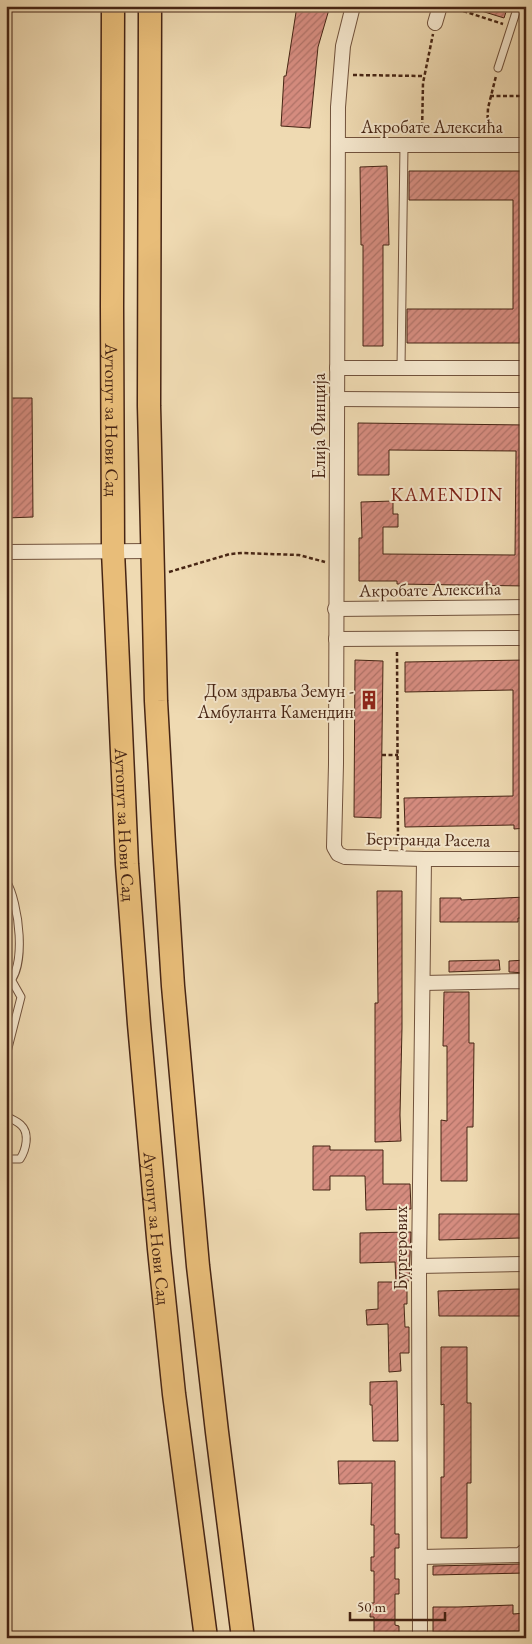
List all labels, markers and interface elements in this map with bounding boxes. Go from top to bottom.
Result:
street label: Акробате Алексића [360,115,504,138]
street label: Аутопут за Нови Сад [101,342,124,497]
street label: Елија Финција [307,372,330,479]
district label: KAMENDIN [391,482,503,507]
street label: Акробате Алексића [358,576,502,602]
place label: Дом здравља Земун - Амбуланта Камендин [197,679,354,723]
building icon: Дом здравља Земун - Амбуланта Камендин [358,689,380,711]
street label: Аутопут за Нови Сад [110,747,141,902]
street label: Бертранда Расела [365,826,491,852]
street label: Аутопут за Нови Сад [139,1150,176,1306]
street label: Бургерових [389,1206,412,1290]
scale bar [350,1589,444,1621]
text: 50 m [357,1597,386,1616]

